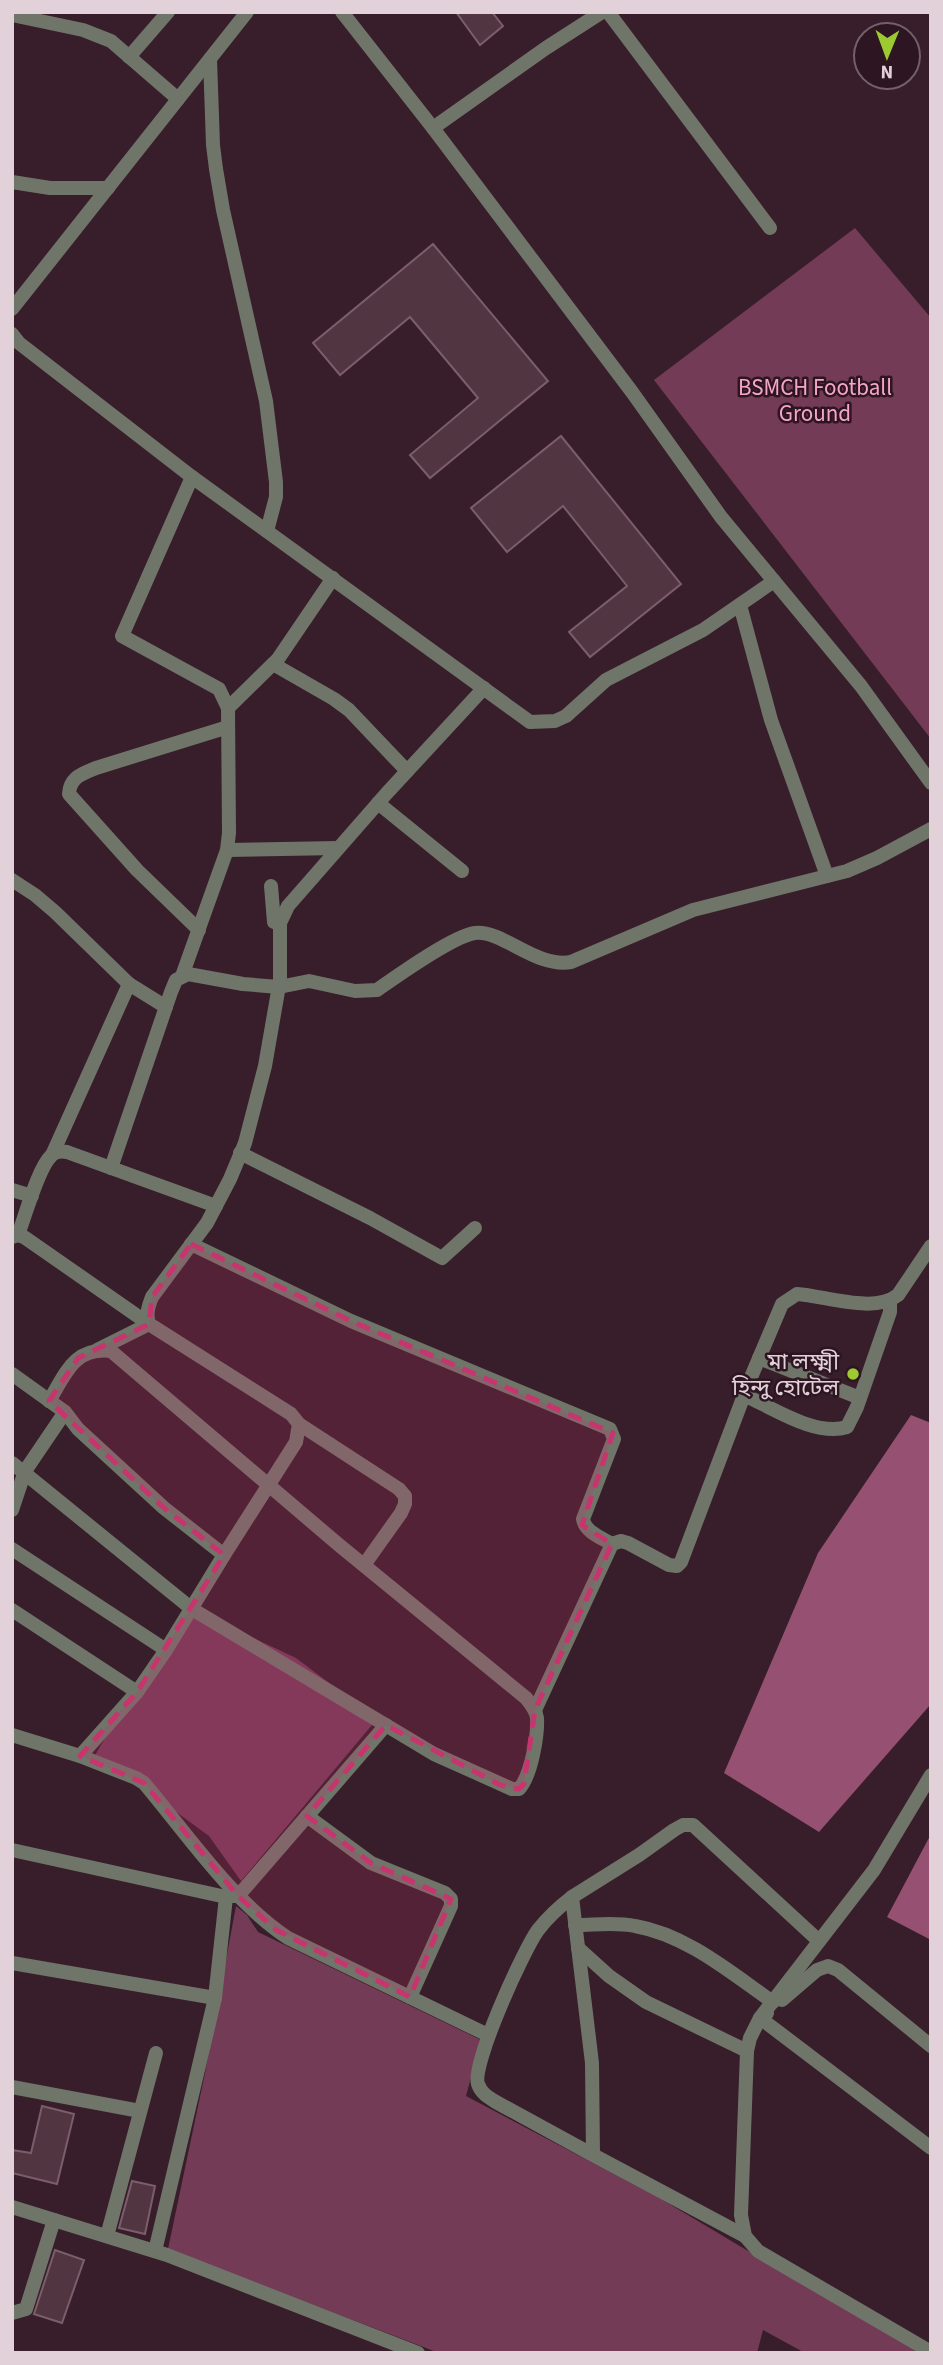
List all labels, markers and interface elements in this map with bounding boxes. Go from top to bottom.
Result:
north arrow [852,21,922,91]
text: N [880,58,893,85]
park label: BSMCH Football Ground [738,371,892,430]
place label: মা লক্ষ্মী হিন্দু হোটেল [731,1345,840,1404]
marker: মা লক্ষ্মী হিন্দু হোটেল [845,1366,861,1382]

